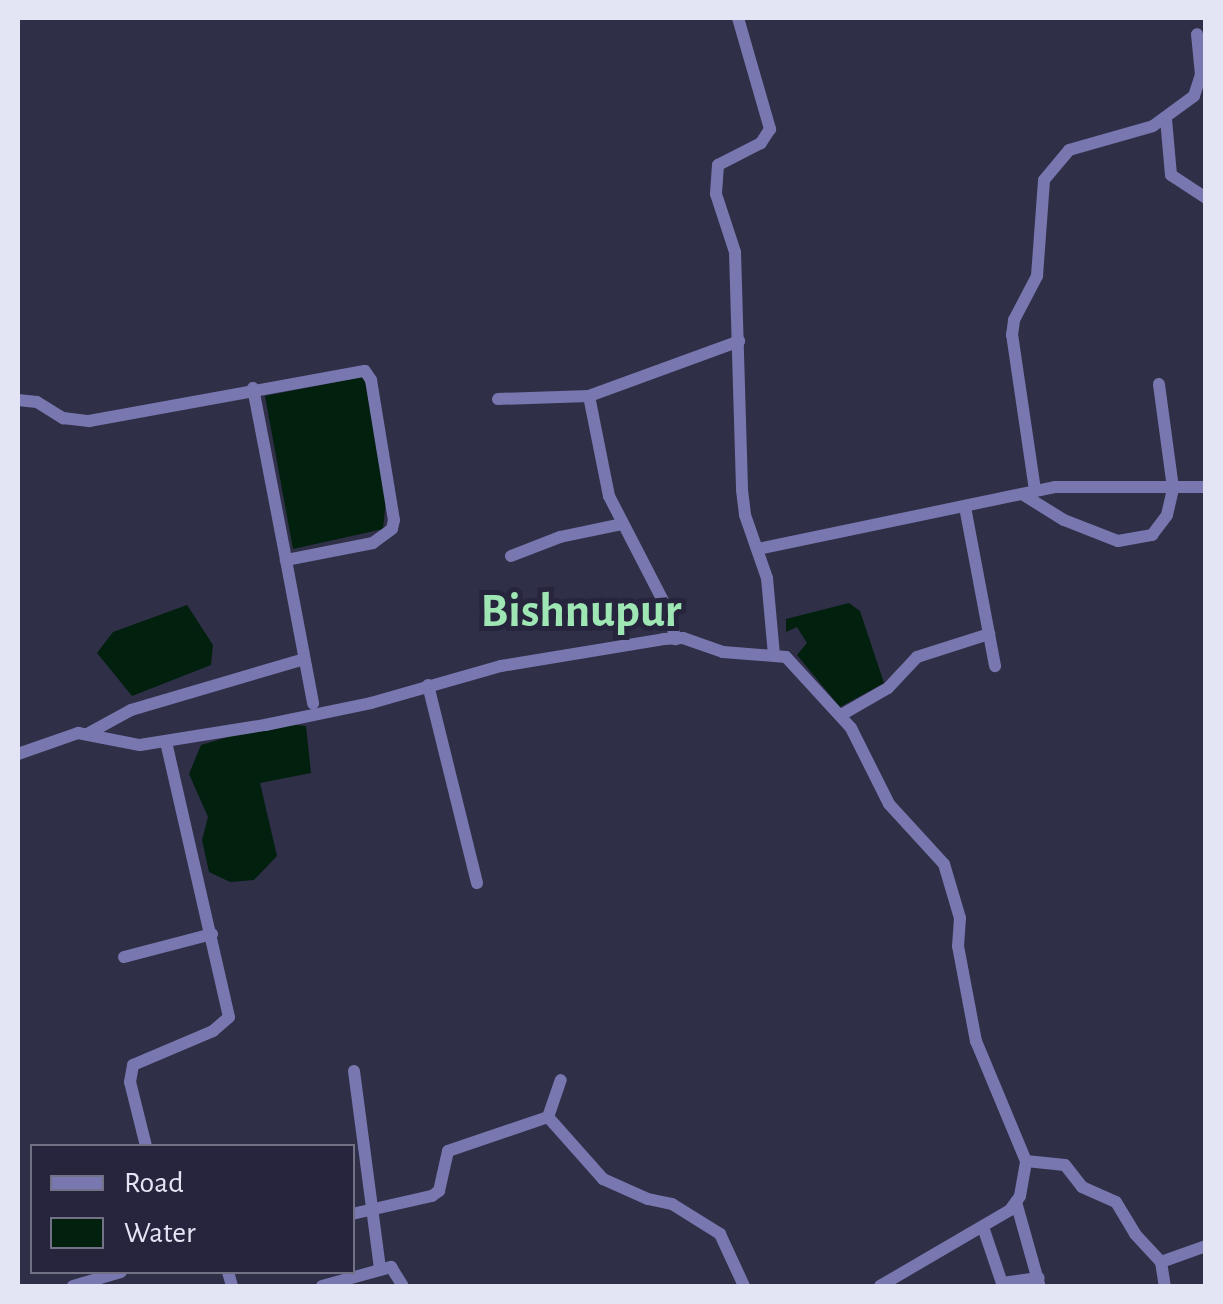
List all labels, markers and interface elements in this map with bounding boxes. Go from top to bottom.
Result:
district label: Bishnupur [481,584,681,642]
legend [30,1144,355,1274]
text: Road [124,1168,184,1198]
text: Water [124,1218,196,1248]

